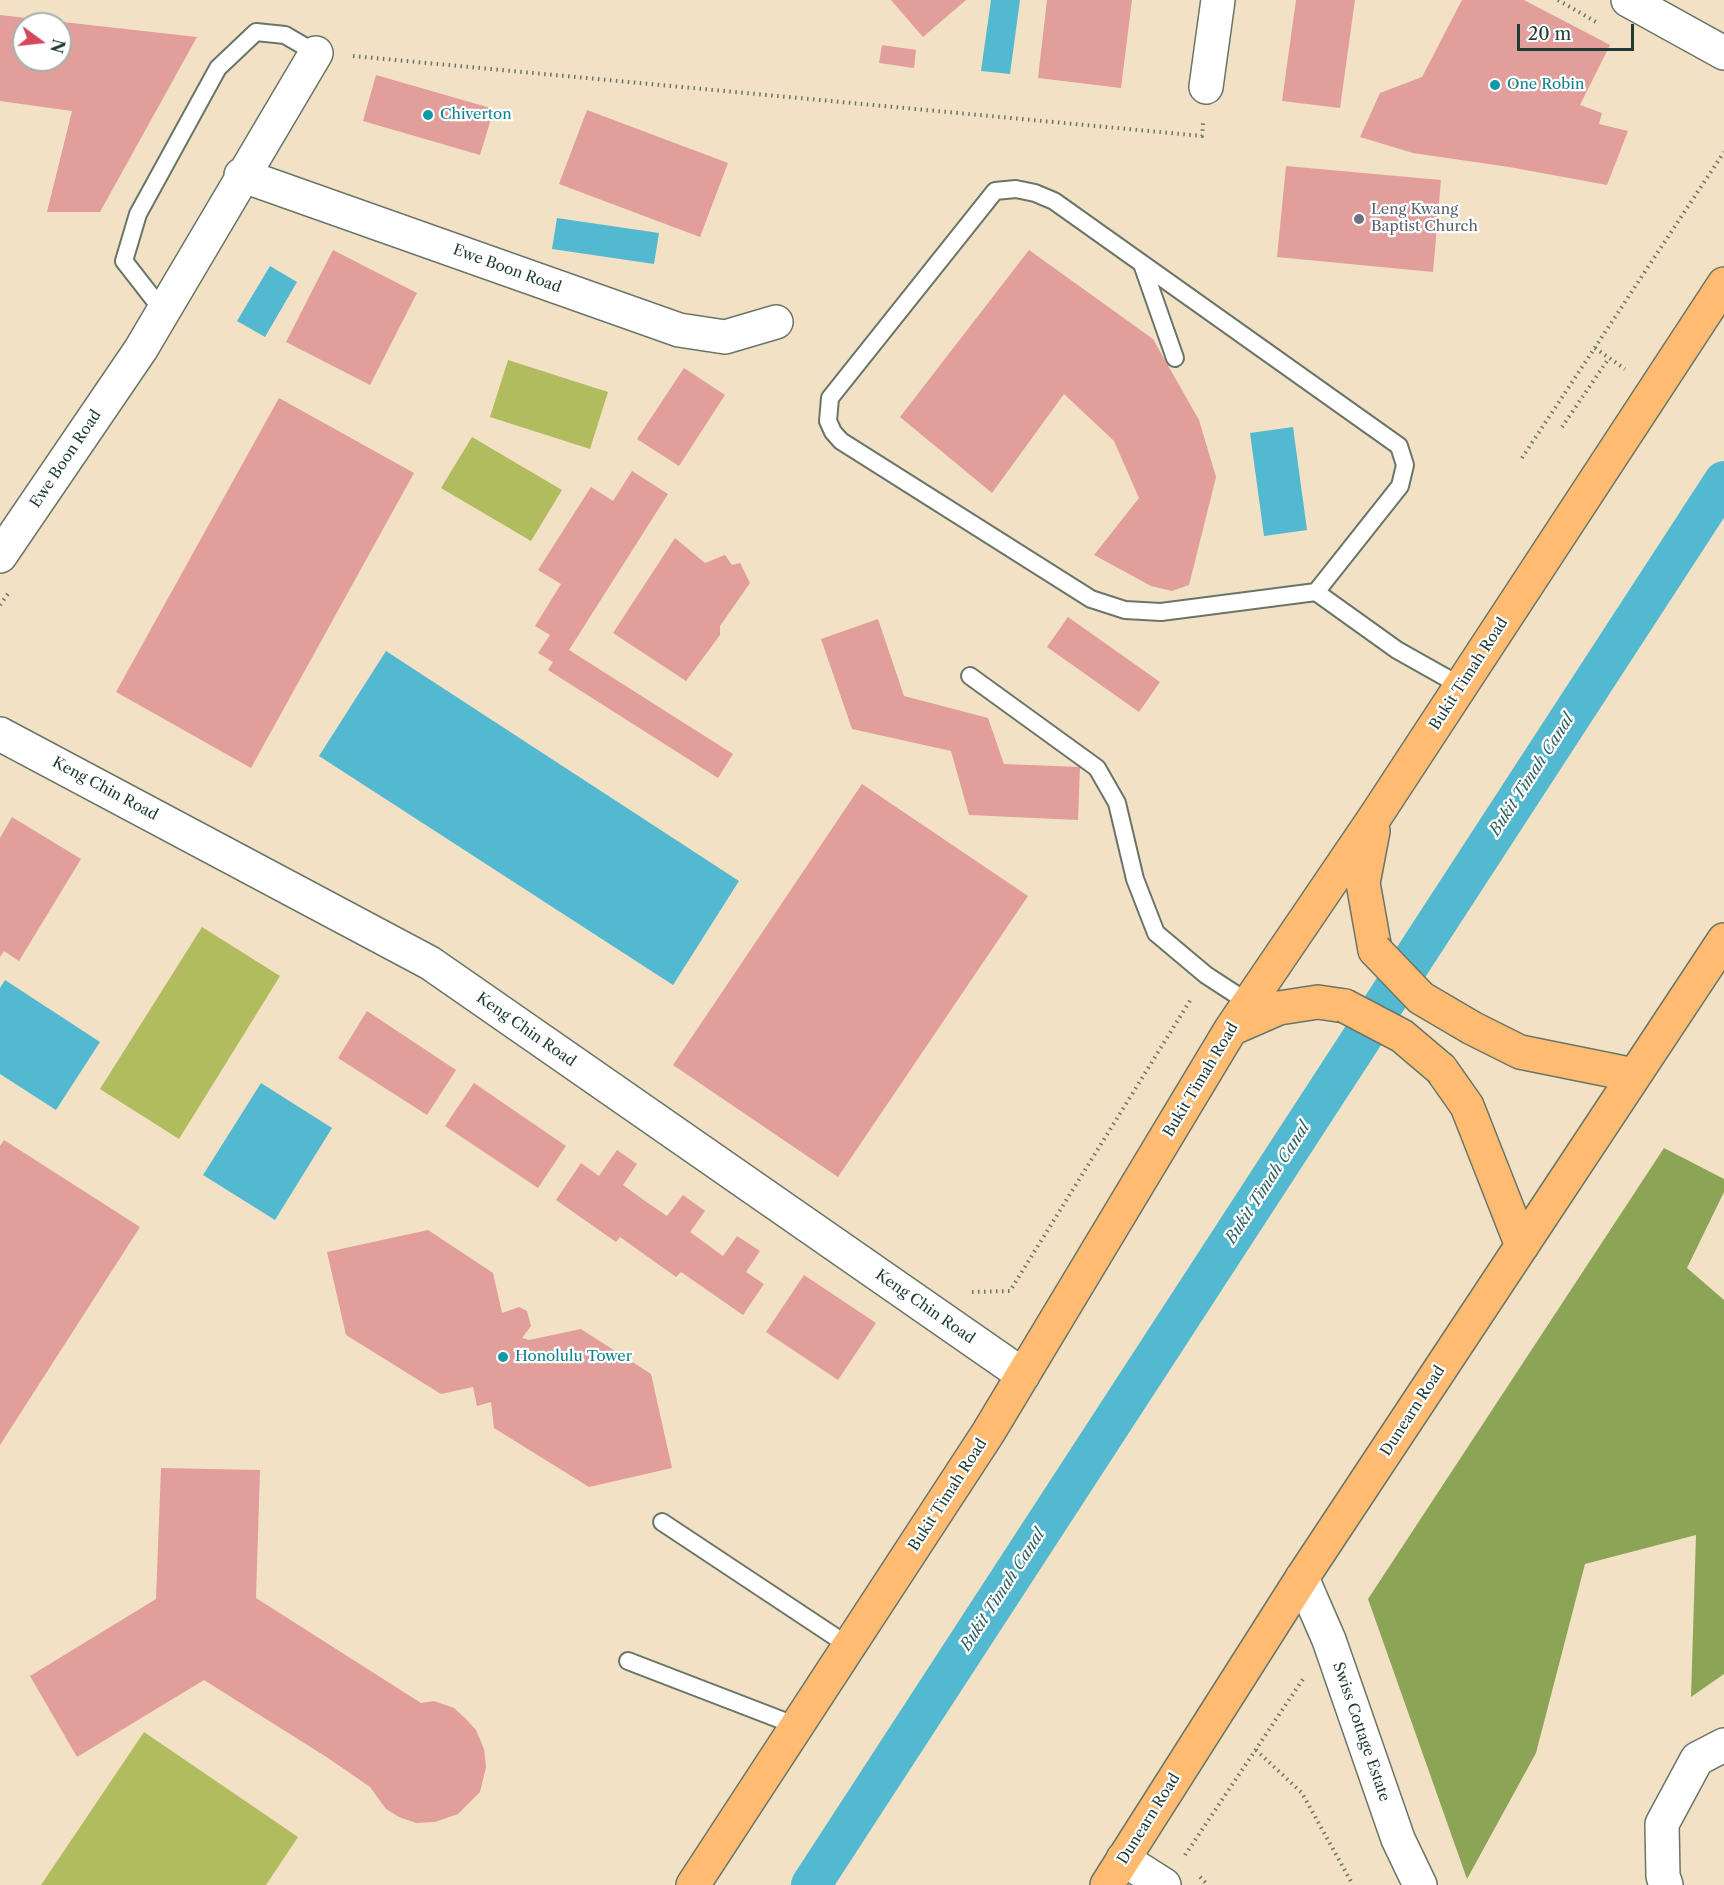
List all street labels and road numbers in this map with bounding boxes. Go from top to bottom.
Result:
street label: Ewe Boon Road [450,241,564,297]
street label: Ewe Boon Road [27,407,105,511]
street label: Bukit Timah Road [1426,615,1512,733]
street label: Keng Chin Road [49,754,161,824]
street label: Keng Chin Road [473,989,579,1071]
street label: Bukit Timah Road [1160,1020,1242,1140]
street label: Keng Chin Road [872,1266,978,1348]
street label: Dunearn Road [1377,1363,1449,1459]
street label: Bukit Timah Road [905,1436,991,1554]
street label: Swiss Cottage Estate [1329,1660,1393,1804]
street label: Dunearn Road [1114,1770,1184,1868]

